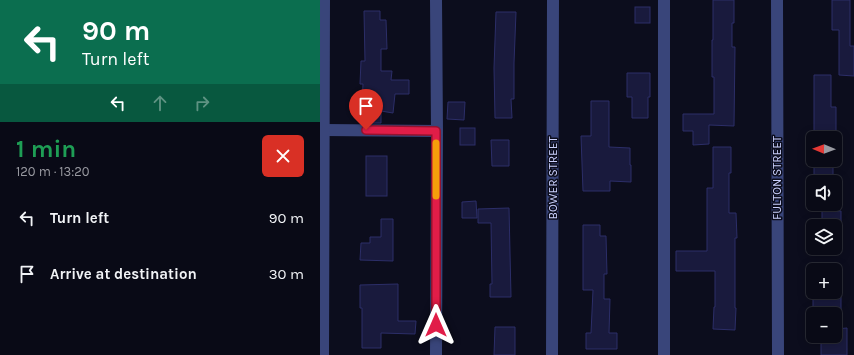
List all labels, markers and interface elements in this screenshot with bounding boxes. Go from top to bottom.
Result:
text: 90 m [82,14,150,47]
icon: left [16,16,68,68]
text: Turn left [82,48,150,70]
pin [349,89,383,130]
icon: left [107,92,129,114]
icon: ahead [149,92,171,114]
icon: right [191,92,213,114]
icon: arrive [355,95,377,117]
north arrow [806,131,842,167]
map controls [806,131,842,343]
text: 1 min [16,135,76,163]
button: close [262,135,304,177]
street label: FULTON STREET [770,136,784,220]
street label: BOWER STREET [546,137,560,219]
text: 120 m · 13:20 [16,164,90,179]
button: sound [806,175,842,211]
icon: left [16,207,38,229]
text: Turn left [50,209,109,227]
text: 90 m [269,209,304,227]
button: layers [806,219,842,255]
icon: arrive [16,263,38,285]
button: + [806,263,842,299]
text: Arrive at destination [50,265,197,283]
text: 30 m [269,265,304,283]
position arrow [415,304,457,346]
button: − [806,307,842,343]

